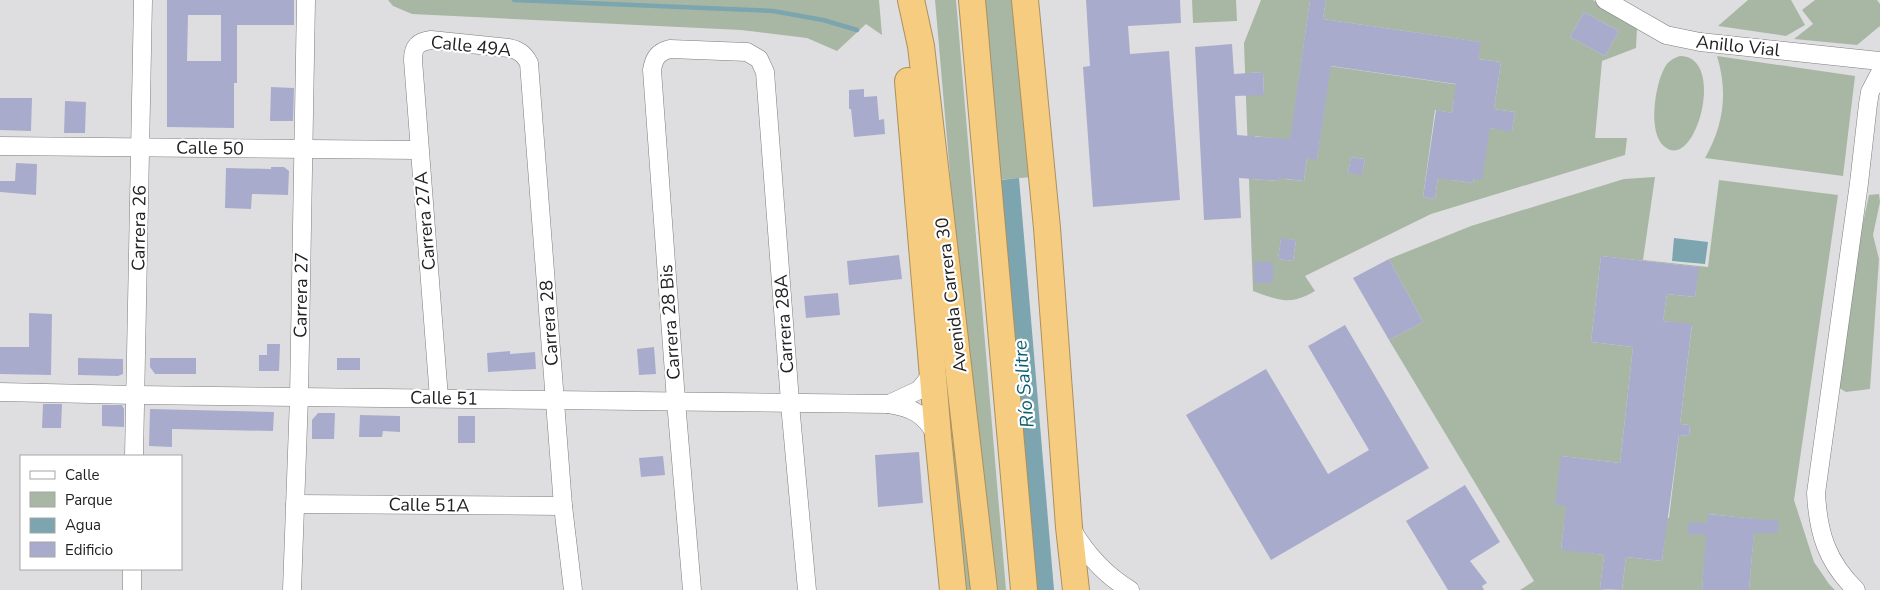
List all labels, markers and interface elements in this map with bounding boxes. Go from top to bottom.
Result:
street label: Calle 49A [430,30,512,62]
street label: Anillo Vial [1695,30,1782,62]
street label: Calle 50 [176,135,244,161]
street label: Carrera 27A [409,171,441,271]
street label: Carrera 26 [126,185,152,271]
street label: Avenida Carrera 30 [930,216,972,374]
street label: Carrera 27 [288,252,314,338]
street label: Carrera 28 Bis [654,264,686,380]
street label: Carrera 28A [769,274,799,374]
street label: Carrera 28 [534,279,564,367]
water label: Río Salitre [1007,339,1041,429]
street label: Calle 51 [410,385,478,411]
legend [20,455,182,570]
text: Calle [65,465,100,485]
text: Parque [65,490,113,510]
street label: Calle 51A [388,492,470,518]
text: Agua [65,515,101,535]
text: Edificio [65,540,113,560]

